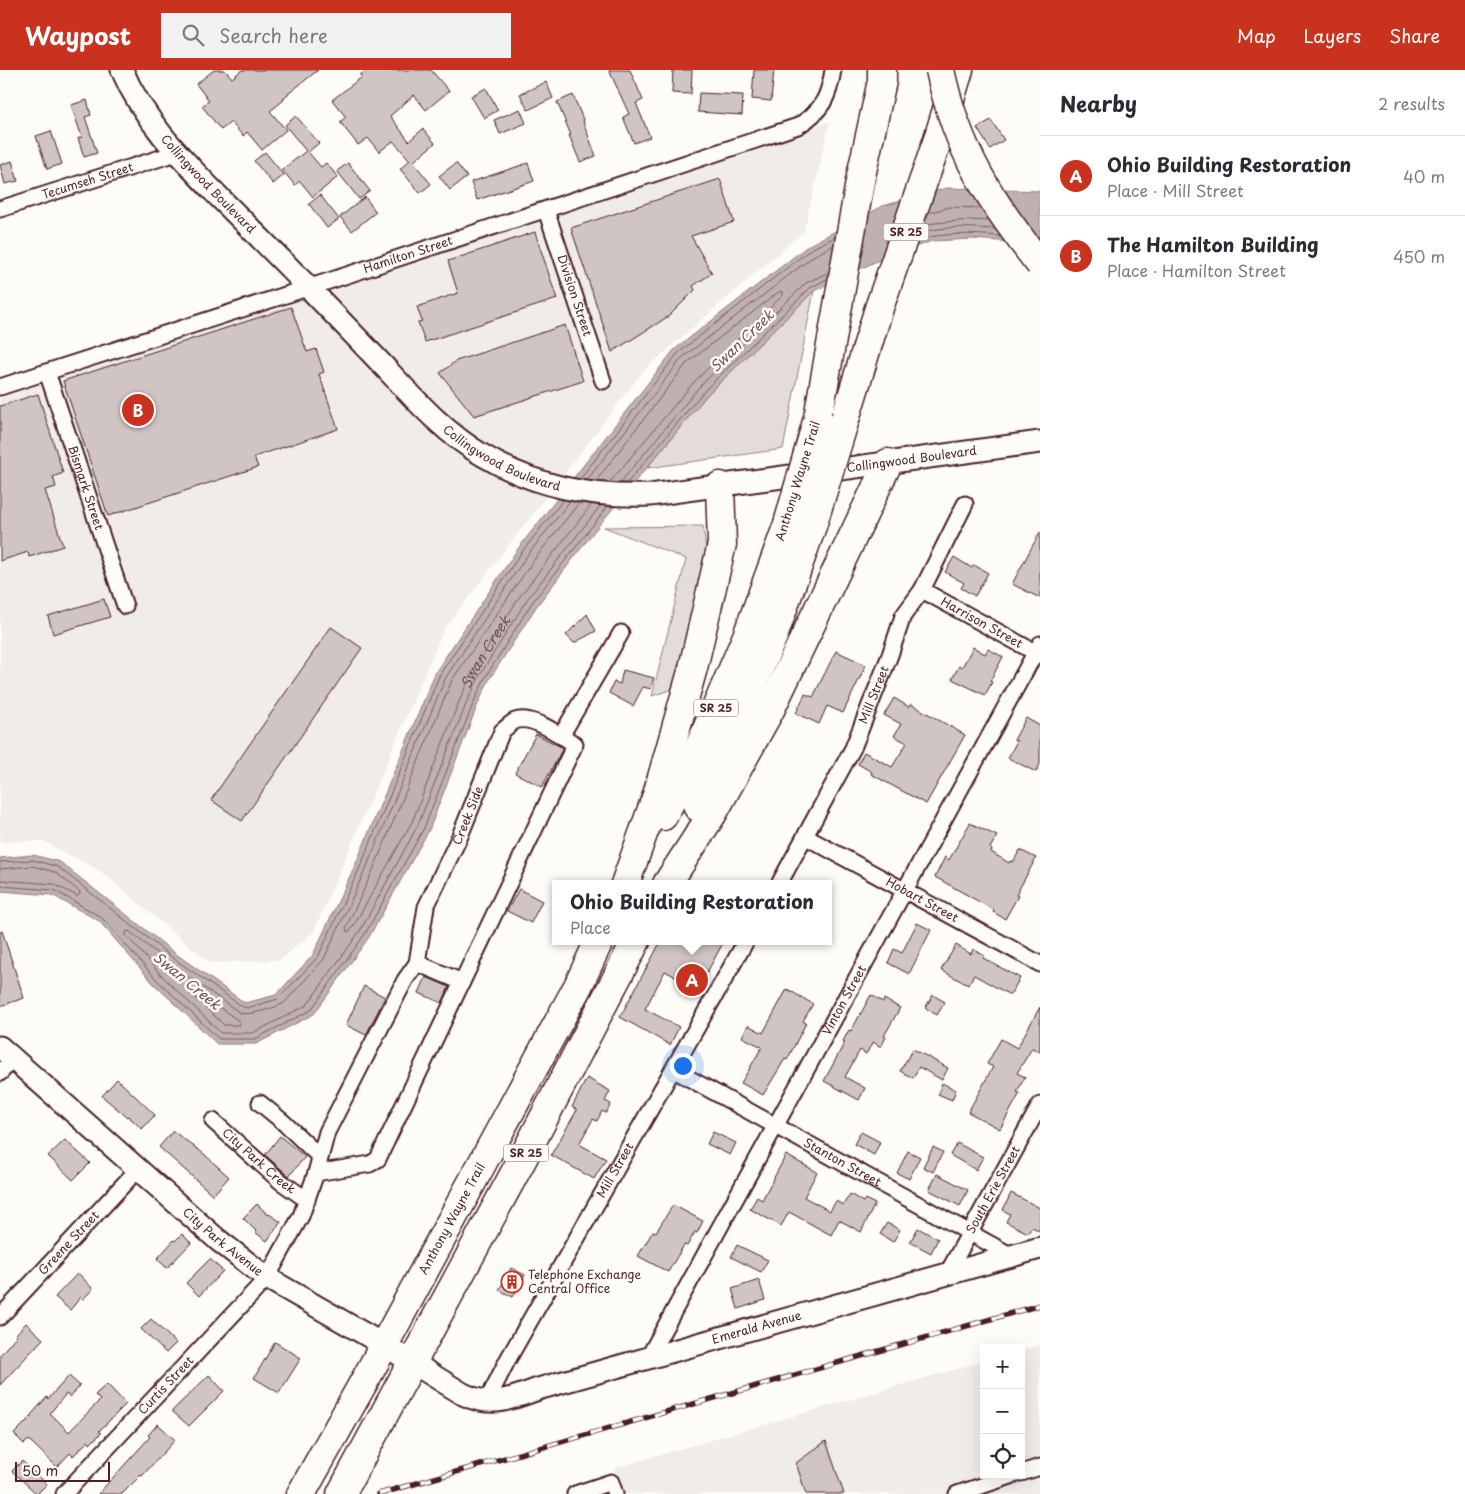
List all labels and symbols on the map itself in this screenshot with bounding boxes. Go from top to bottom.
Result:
street label: Collingwood Boulevard [157,130,261,238]
street label: Tecumseh Street [39,157,136,203]
road number: SR 25 [884,224,928,240]
street label: Hamilton Street [361,231,455,277]
street label: Division Street [553,252,597,338]
water label: Swan Creek [705,304,779,377]
pin: B [122,391,154,429]
street label: Anthony Wayne Trail [770,419,824,543]
street label: Collingwood Boulevard [440,420,563,495]
street label: Collingwood Boulevard [845,441,978,476]
street label: Bismark Street [64,443,109,532]
street label: Harrison Street [938,592,1026,652]
water label: Swan Creek [455,610,516,692]
street label: Mill Street [854,663,893,726]
road number: SR 25 [694,700,738,716]
street label: Creek Side [447,783,487,848]
street label: Hobart Street [883,872,962,926]
water label: Swan Creek [149,947,227,1015]
pin: A [676,961,708,999]
street label: Vinton Street [817,961,870,1038]
your location [670,1053,696,1079]
street label: City Park Creek [219,1123,300,1198]
street label: Stanton Street [801,1133,885,1190]
street label: Mill Street [592,1139,638,1201]
street label: South Erie Street [961,1142,1024,1236]
road number: SR 25 [504,1144,548,1162]
street label: Anthony Wayne Trail [414,1159,489,1278]
street label: City Park Avenue [179,1203,268,1280]
street label: Greene Street [34,1206,103,1279]
place label: Telephone Exchange Central Office [528,1265,641,1297]
building icon: Telephone Exchange Central Office [500,1270,524,1294]
street label: Emerald Avenue [710,1305,804,1348]
street label: Curtis Street [133,1352,197,1418]
scale bar [15,1459,110,1482]

